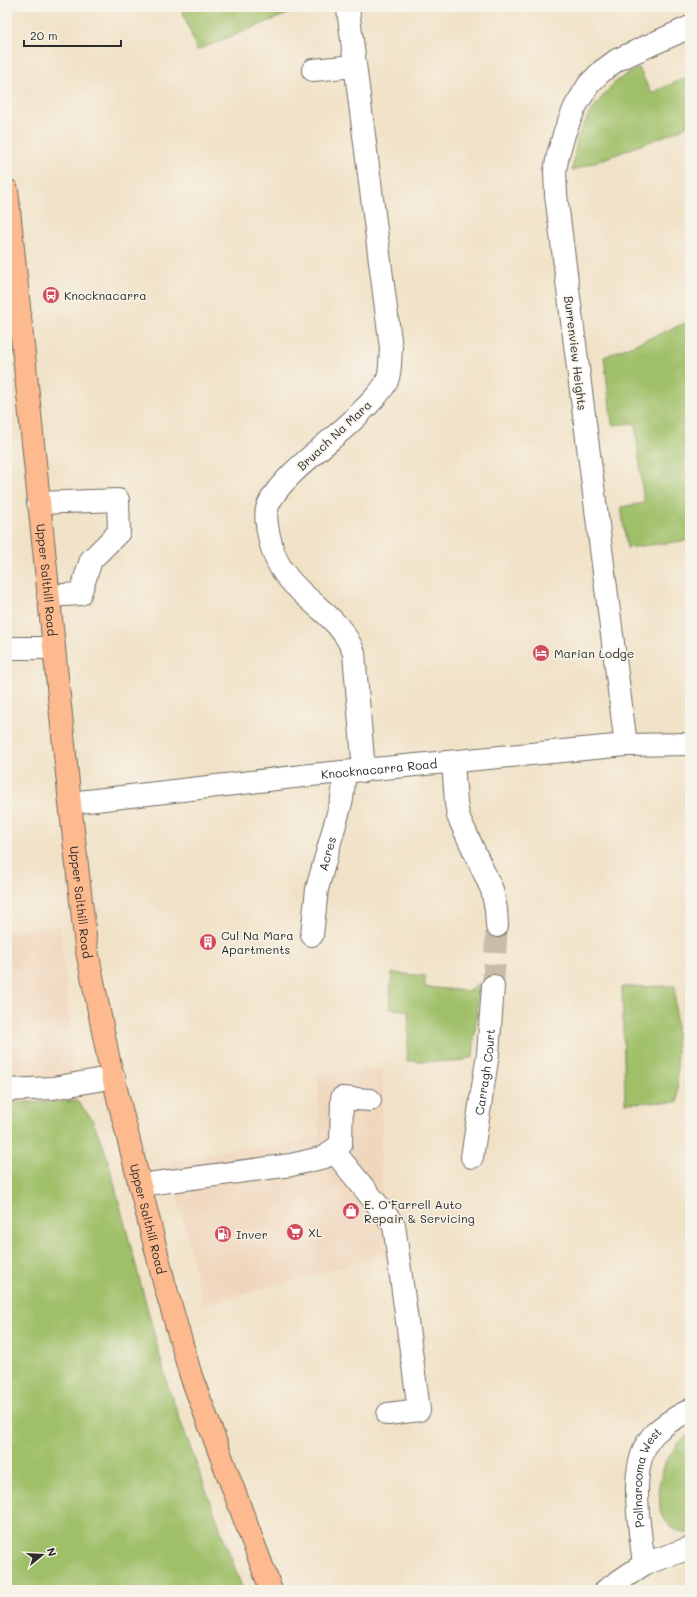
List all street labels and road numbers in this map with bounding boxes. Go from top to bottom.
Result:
street label: Burrenview Heights [561,295,591,411]
street label: Bruach Na Mara [293,396,375,474]
street label: Upper Salthill Road [33,523,61,637]
street label: Knocknacarra Road [320,755,438,782]
street label: Acres [314,835,339,872]
street label: Upper Salthill Road [67,845,96,960]
street label: Carragh Court [471,1028,498,1116]
street label: Upper Salthill Road [127,1162,170,1276]
street label: Pollnarooma West [629,1423,665,1529]

